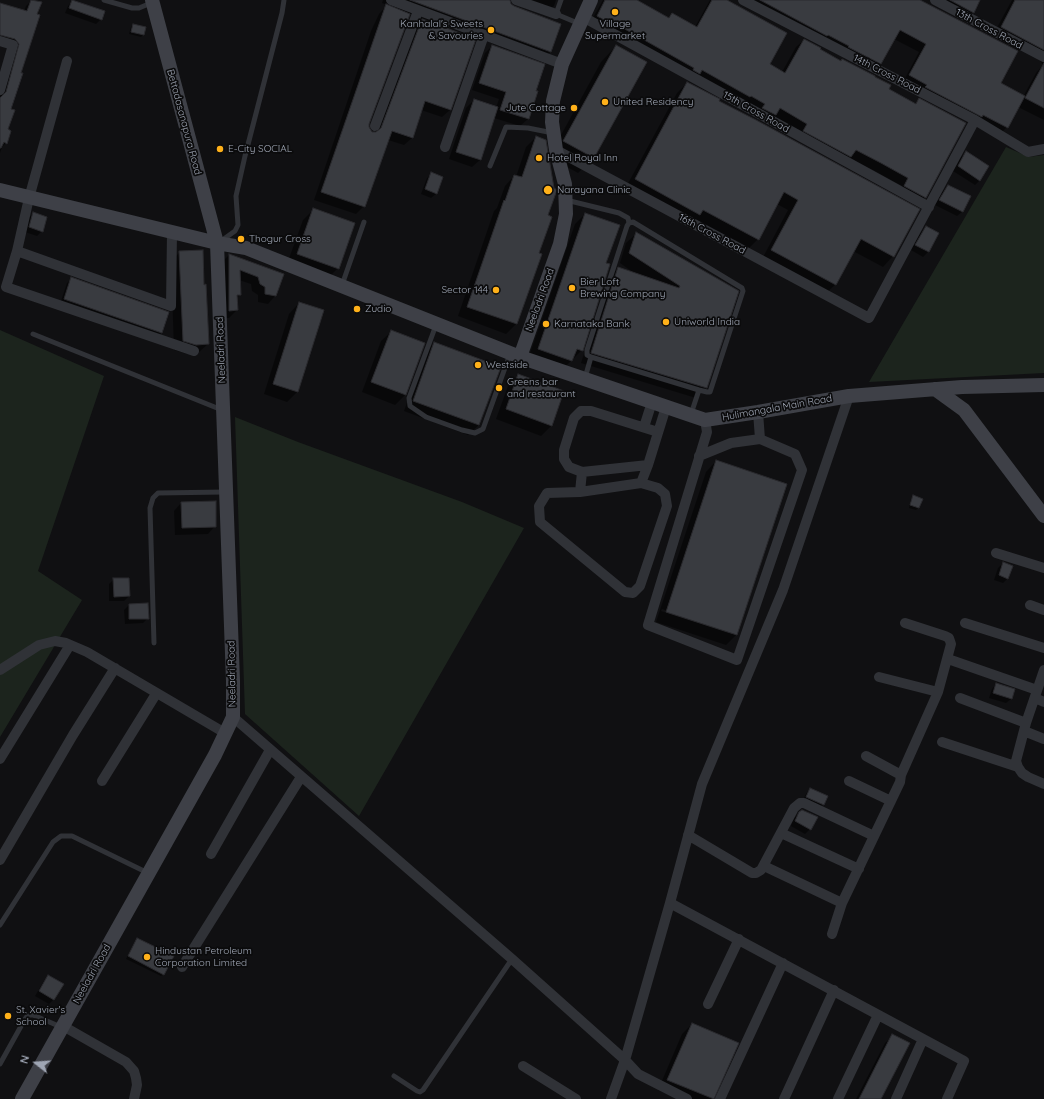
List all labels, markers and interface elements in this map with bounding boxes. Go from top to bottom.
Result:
street label: 13th Cross Road [954,6,1024,52]
marker: Village Supermarket [610,7,620,17]
place label: Kanhalal's Sweets & Savouries [400,18,483,42]
place label: Village Supermarket [585,18,645,42]
marker: Kanhalal's Sweets & Savouries [486,25,496,35]
street label: 14th Cross Road [851,52,923,96]
street label: Bettadasanapura Road [164,68,204,176]
street label: 15th Cross Road [721,89,791,135]
place label: United Residency [613,96,693,108]
marker: United Residency [600,97,610,107]
place label: Jute Cottage [506,102,566,114]
marker: Jute Cottage [569,103,579,113]
place label: E-City SOCIAL [228,143,292,155]
marker: E-City SOCIAL [215,144,225,154]
place label: Hotel Royal Inn [547,152,618,164]
marker: Hotel Royal Inn [534,153,544,163]
marker: Narayana Clinic [542,184,554,196]
place label: Narayana Clinic [557,184,631,196]
street label: 16th Cross Road [677,211,747,257]
place label: Thogur Cross [249,233,311,245]
marker: Thogur Cross [236,234,246,244]
street label: Neeladri Road [523,267,557,333]
place label: Bier Loft Brewing Company [580,276,665,300]
marker: Bier Loft Brewing Company [567,283,577,293]
place label: Sector 144 [442,284,488,296]
marker: Sector 144 [491,285,501,295]
place label: Zudio [365,303,391,315]
marker: Zudio [352,304,362,314]
place label: Uniworld India [674,316,740,328]
street label: Neeladri Road [214,317,228,383]
marker: Uniworld India [661,317,671,327]
place label: Karnataka Bank [554,318,630,330]
marker: Karnataka Bank [541,319,551,329]
place label: Westside [486,359,528,371]
marker: Westside [473,360,483,370]
place label: Greens bar and restaurant [507,376,576,400]
marker: Greens bar and restaurant [494,383,504,393]
street label: Hulimangala Main Road [721,392,833,424]
street label: Neeladri Road [225,641,239,707]
street label: Neeladri Road [71,942,113,1006]
place label: Hindustan Petroleum Corporation Limited [155,945,252,968]
marker: Hindustan Petroleum Corporation Limited [142,952,152,962]
place label: St. Xavier's School [16,1004,65,1028]
marker: St. Xavier's School [3,1011,13,1021]
north arrow [16,1043,56,1083]
text: N [17,1054,32,1065]

